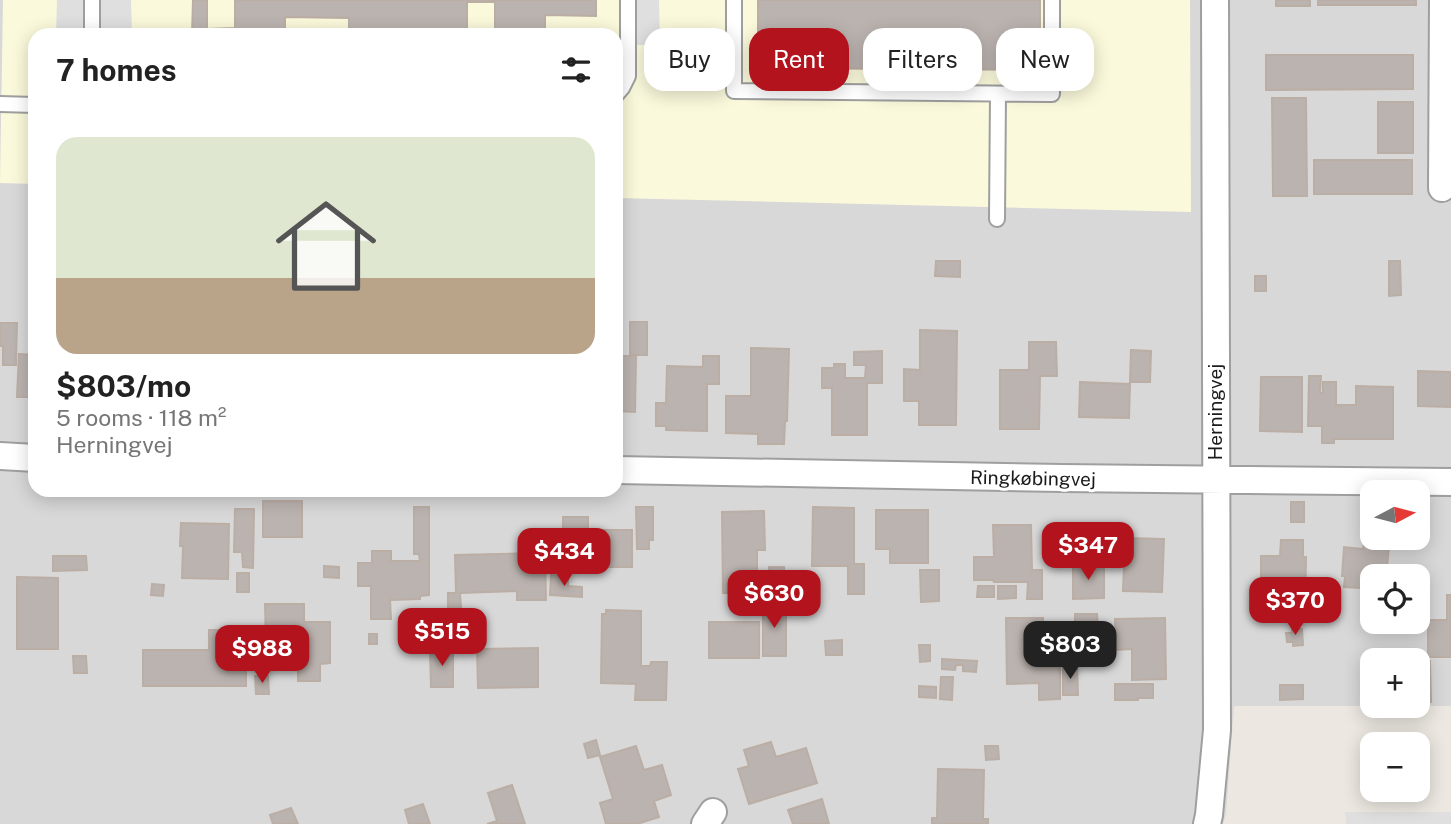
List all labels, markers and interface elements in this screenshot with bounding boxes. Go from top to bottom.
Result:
chip: Buy [644,28,735,91]
chip: Rent [749,28,849,91]
chip: Filters [863,28,982,91]
chip: New [996,28,1094,91]
icon: filters [557,51,595,89]
text: 7 homes [56,52,177,88]
icon: home [263,183,389,309]
street label: Herningvej [1204,364,1226,460]
text: $803/mo [56,368,191,404]
text: 5 rooms · 118 m² [56,404,226,431]
text: Herningvej [56,431,173,458]
street label: Ringkøbingvej [970,466,1096,490]
north arrow [1360,480,1430,550]
map controls [1360,480,1430,802]
pin: $347 [1047,522,1129,582]
pin: $434 [523,528,605,588]
text: $347 [1058,531,1118,558]
text: $434 [533,537,595,564]
button: locate [1360,564,1430,634]
pin: $630 [733,570,815,630]
pin: $370 [1254,578,1336,637]
text: $630 [744,579,804,606]
text: $370 [1265,586,1325,613]
pin: $515 [401,608,483,668]
text: $515 [414,617,470,644]
pin: $803 [1029,622,1111,681]
pin: $988 [221,626,303,685]
text: $803 [1039,630,1101,657]
text: $988 [231,634,293,661]
button: + [1360,648,1430,718]
button: − [1360,732,1430,802]

